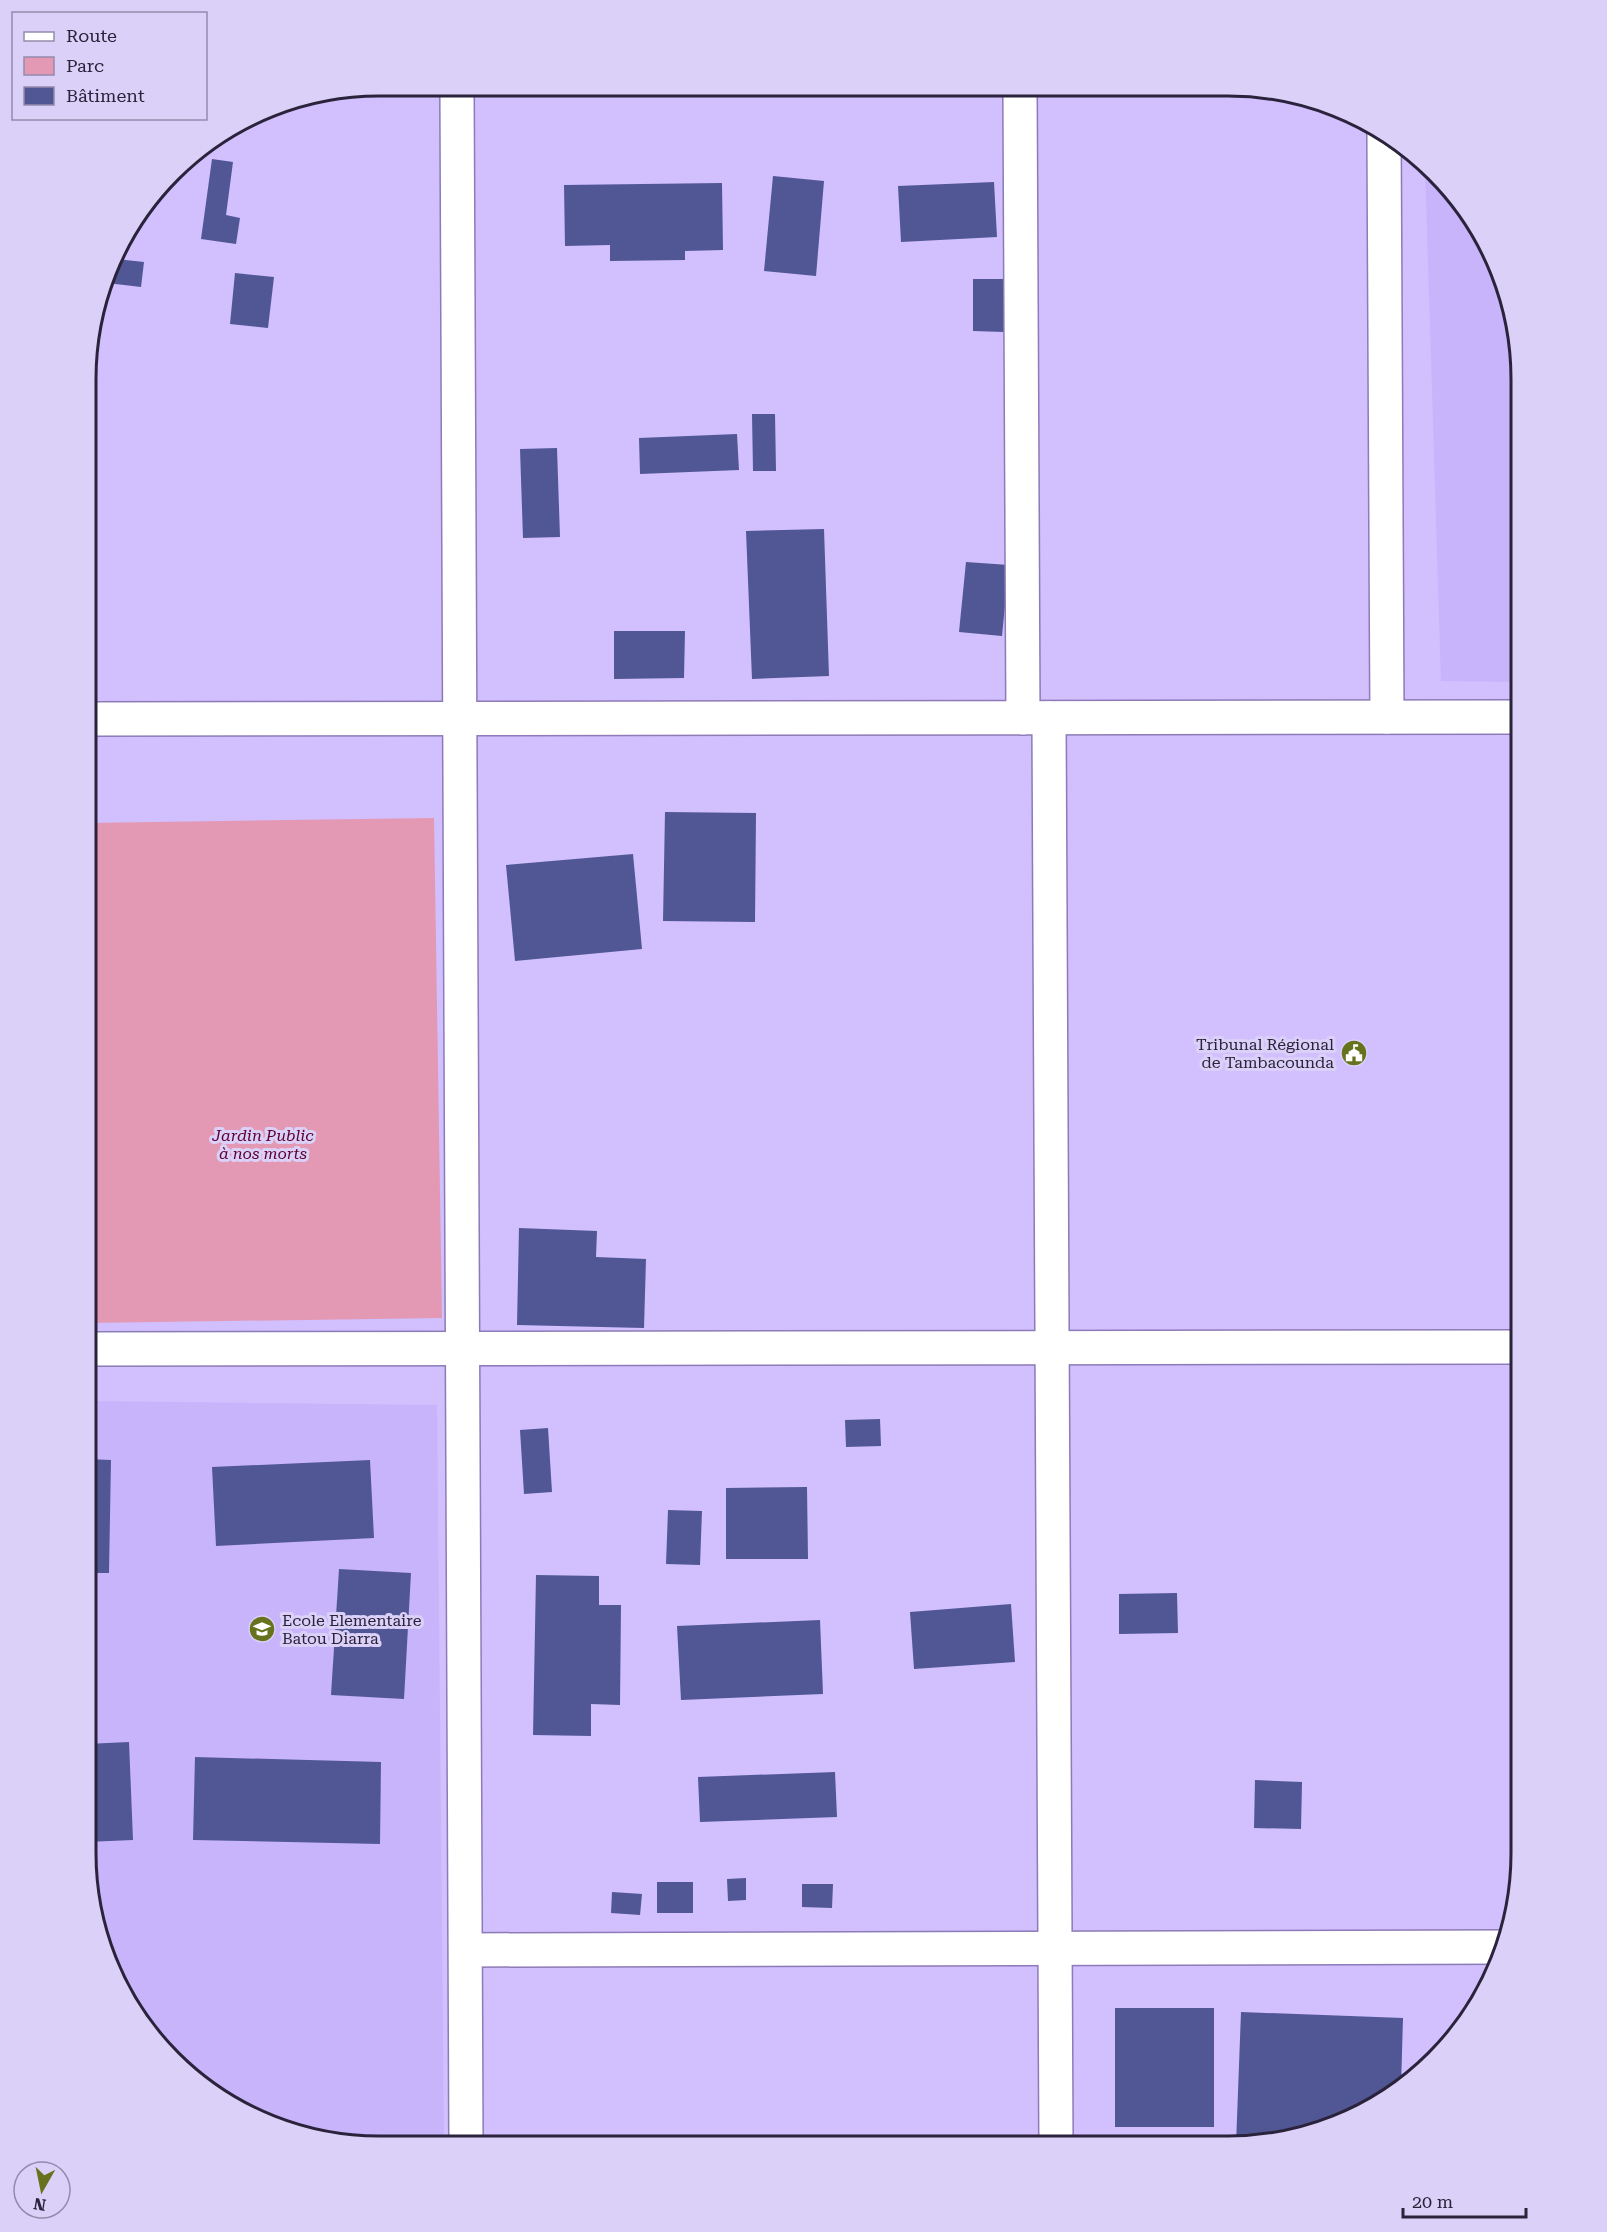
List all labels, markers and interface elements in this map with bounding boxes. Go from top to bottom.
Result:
legend [12,12,207,120]
text: Route [66,25,117,46]
text: Parc [66,55,104,76]
text: Bâtiment [66,85,145,106]
place label: Tribunal Régional de Tambacounda [1196,1035,1334,1072]
public building icon: Tribunal Régional de Tambacounda [1339,1038,1369,1068]
park label: Jardin Public à nos morts [211,1126,314,1163]
place label: Ecole Elementaire Batou Diarra [282,1611,422,1648]
school or university icon: Ecole Elementaire Batou Diarra [247,1614,277,1644]
north arrow [12,2160,72,2220]
scale bar [1403,2181,1526,2219]
text: 20 m [1412,2191,1453,2212]
text: N [32,2194,47,2215]

